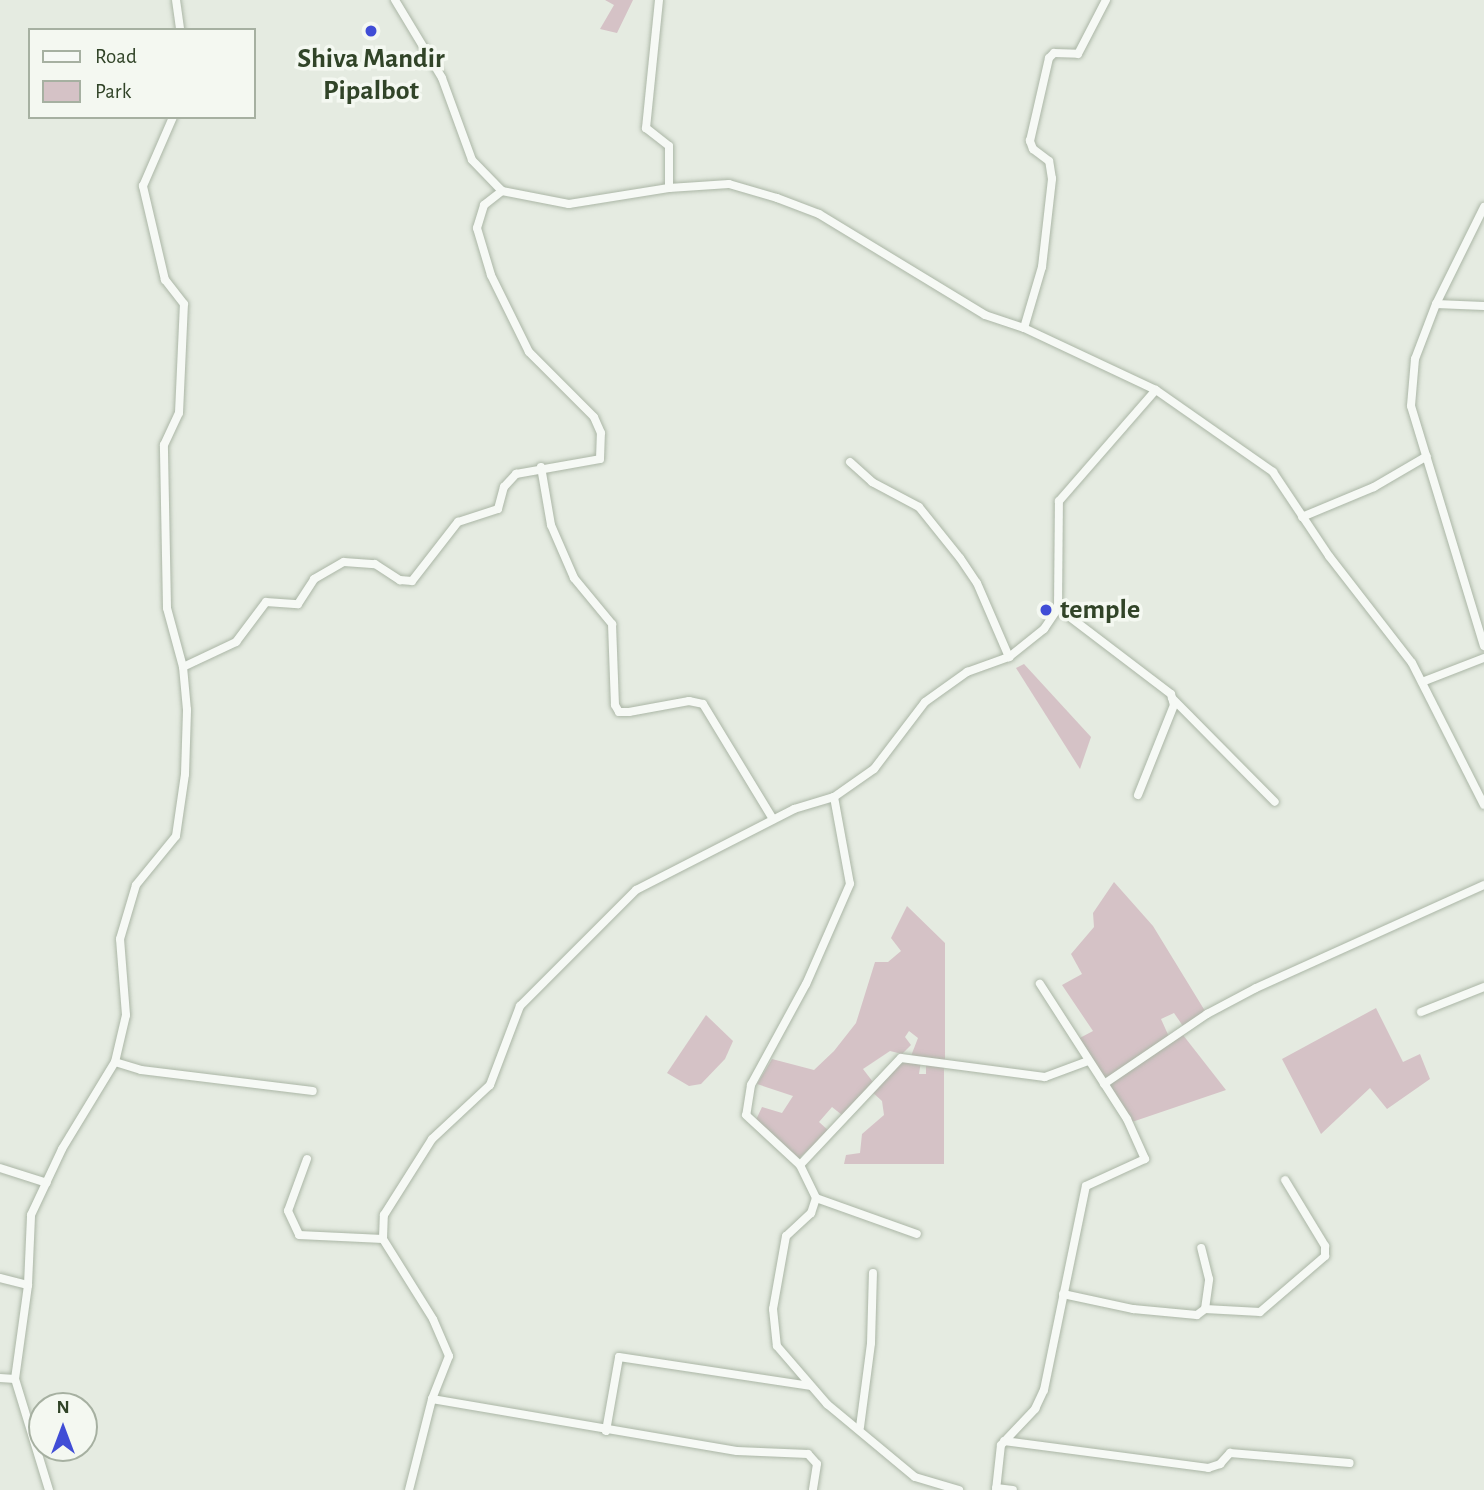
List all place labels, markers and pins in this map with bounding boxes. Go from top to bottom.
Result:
marker: Shiva Mandir Pipalbot [363,23,379,39]
place label: Shiva Mandir Pipalbot [297,42,445,108]
place label: temple [1060,593,1140,627]
marker: temple [1038,602,1054,618]

